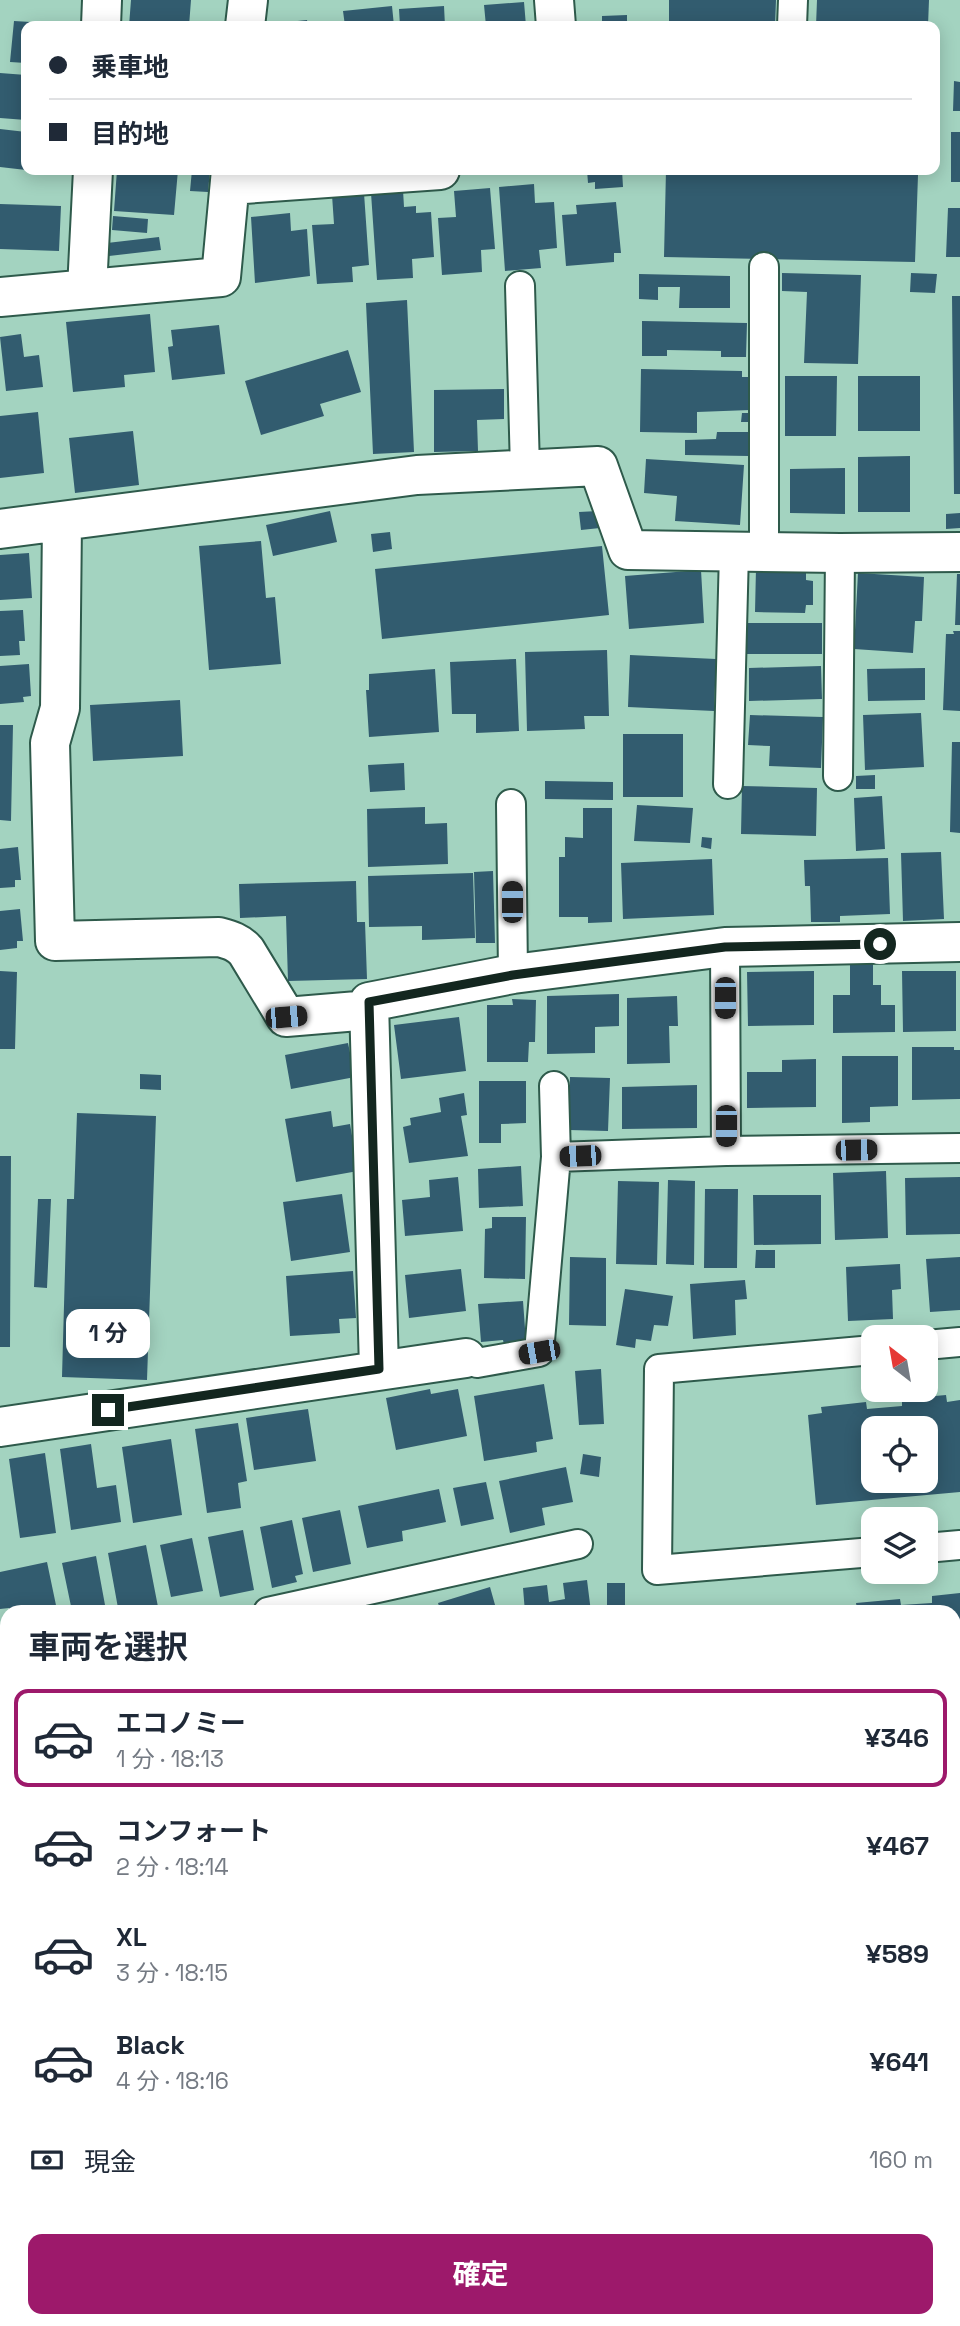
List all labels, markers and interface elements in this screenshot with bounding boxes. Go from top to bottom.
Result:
text: 乗車地 [91,50,169,84]
text: 目的地 [91,117,169,151]
car [502,881,523,923]
route start [864,928,896,960]
car [715,977,736,1019]
car [265,1005,308,1029]
car [716,1105,737,1147]
car [835,1139,878,1161]
car [559,1145,602,1167]
callout: 1 分 [66,1308,150,1358]
text: 1 分 [88,1318,128,1348]
north arrow [861,1325,938,1402]
map controls [861,1325,938,1584]
car [517,1338,562,1366]
route end [92,1394,124,1426]
button: locate [861,1416,938,1493]
button: layers [861,1507,938,1584]
text: 車両を選択 [28,1627,188,1667]
text: エコノミー [116,1706,246,1740]
icon: car [32,1707,95,1770]
text: ¥346 [864,1721,929,1755]
text: 1 分 · 18:13 [116,1744,224,1774]
text: コンフォート [116,1814,271,1848]
icon: car [32,1815,95,1878]
text: ¥467 [866,1829,929,1863]
text: 2 分 · 18:14 [116,1852,229,1882]
text: XL [116,1920,147,1954]
icon: car [32,1923,95,1986]
text: ¥589 [866,1937,929,1971]
text: 3 分 · 18:15 [116,1958,228,1988]
text: Black [116,2028,185,2062]
icon: car [32,2031,95,2094]
text: ¥641 [870,2045,929,2079]
text: 4 分 · 18:16 [116,2066,229,2096]
icon: cash [28,2141,66,2179]
text: 現金 [84,2145,136,2179]
text: 160 m [869,2145,933,2175]
button: 確定 [28,2234,933,2314]

